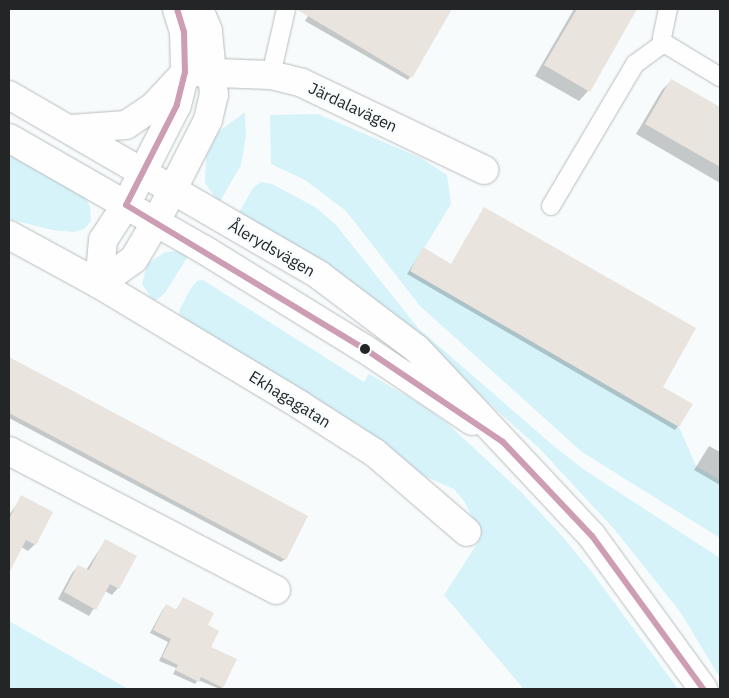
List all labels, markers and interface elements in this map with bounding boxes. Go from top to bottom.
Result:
street label: Järdalavägen [306,78,400,136]
street label: Ålerydsvägen [225,216,319,280]
unlabelled marker [360,344,370,354]
street label: Ekhagagatan [246,366,334,432]

